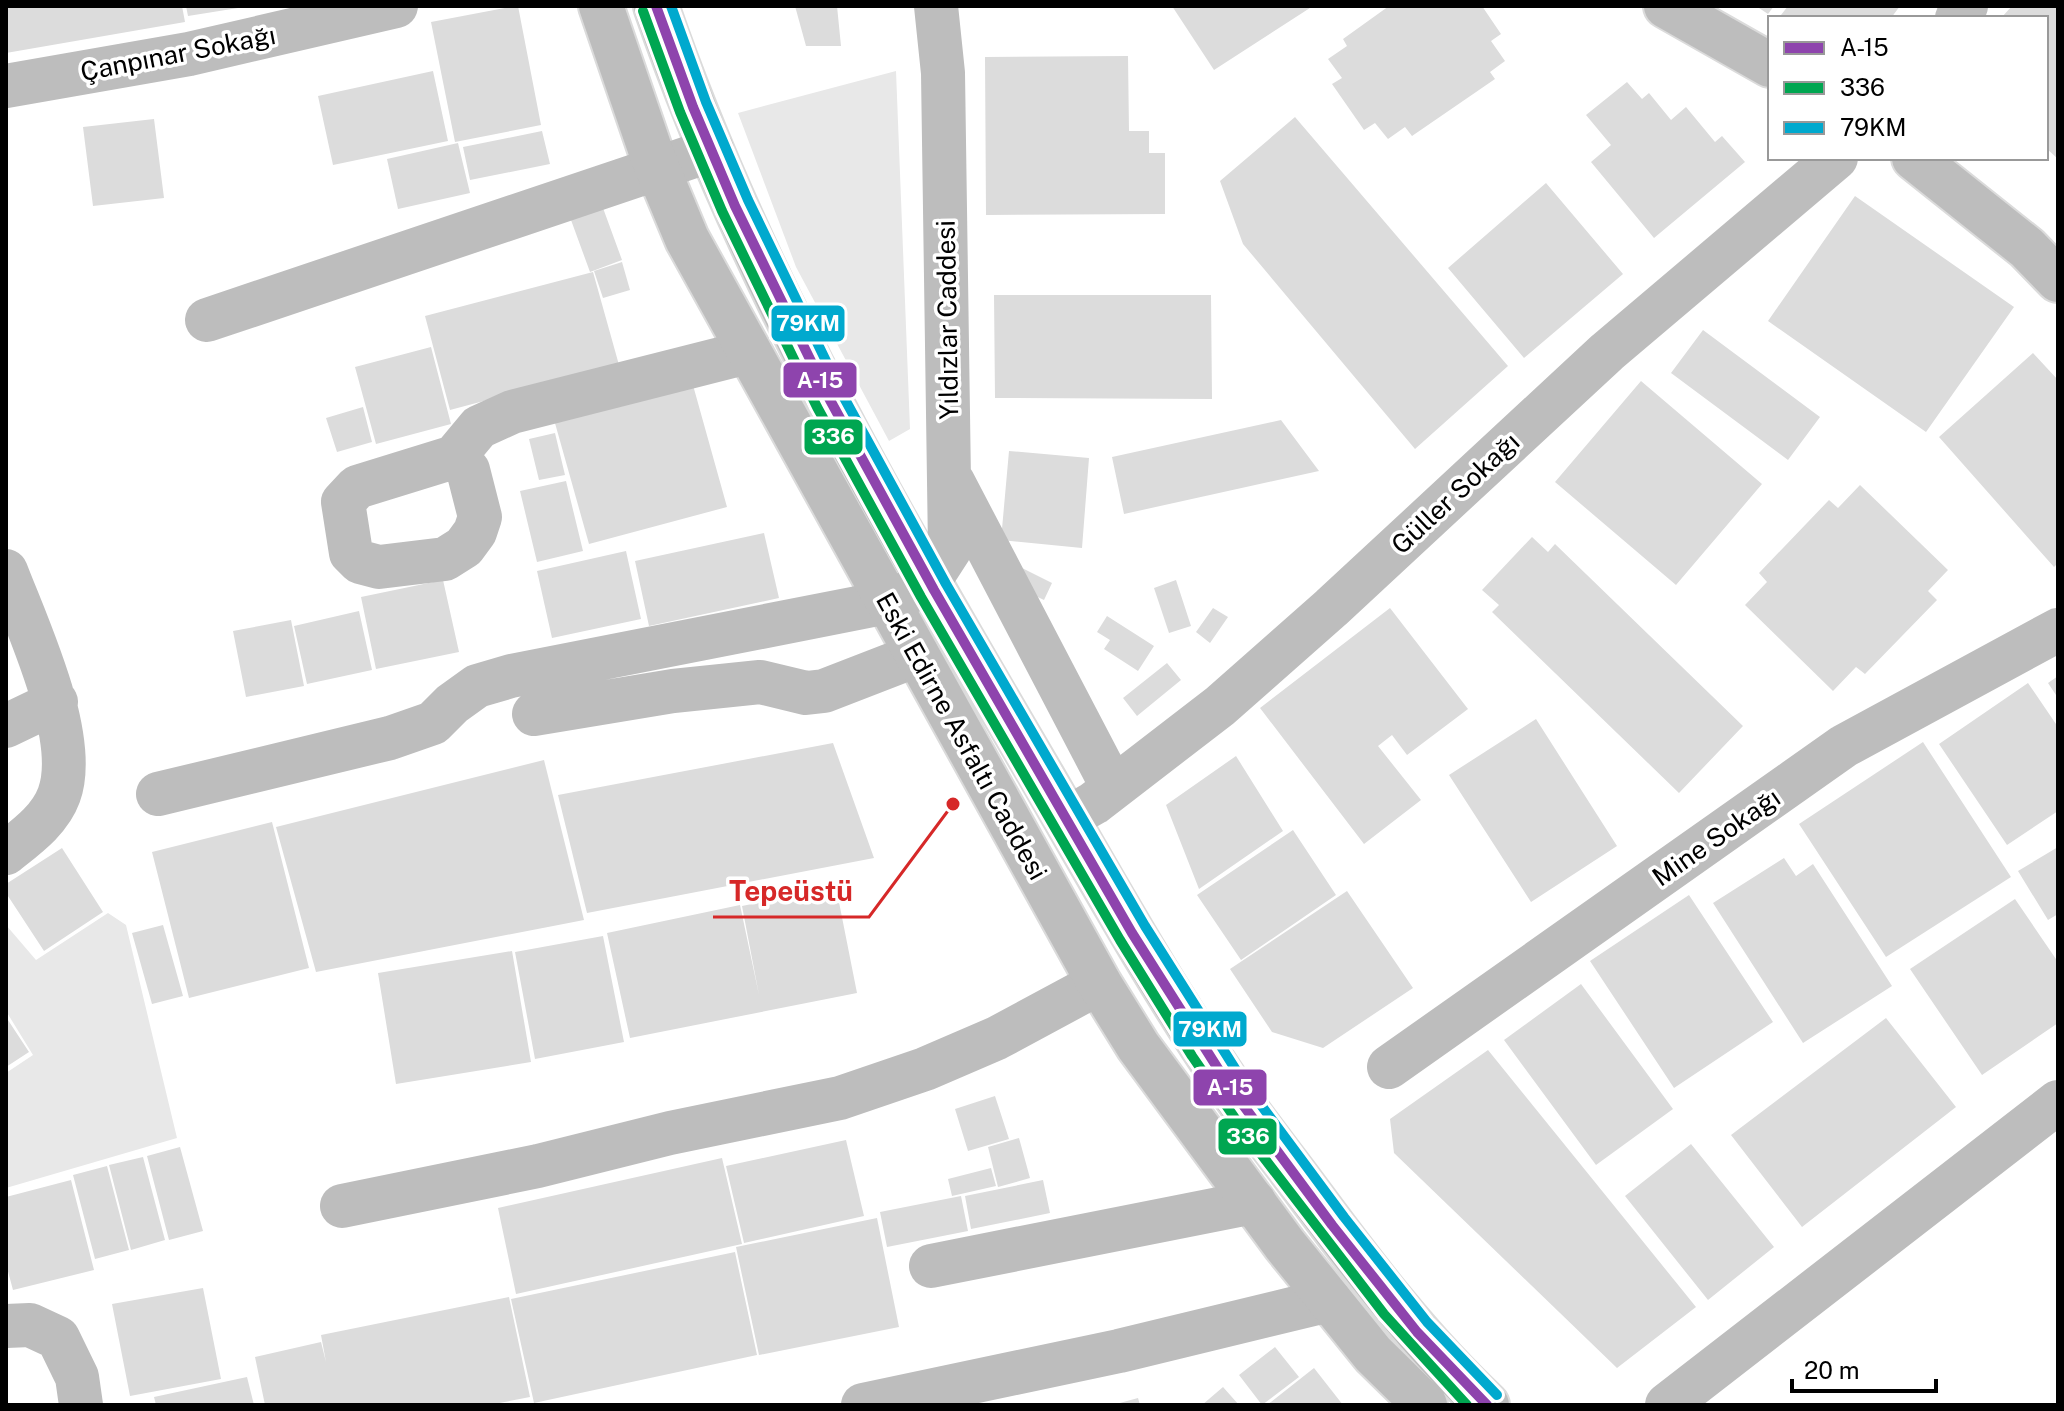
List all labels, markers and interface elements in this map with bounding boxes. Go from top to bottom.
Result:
legend [1768,16,2048,160]
street label: Çanpınar Sokağı [78,19,278,87]
text: A-15 [1840,33,1889,61]
text: 336 [1840,73,1885,101]
text: 79KM [1840,113,1907,141]
street label: Yıldızlar Caddesi [930,220,964,420]
line badge: 79KM [770,304,846,343]
text: 79KM [776,310,840,336]
line badge: A-15 [782,361,858,399]
text: A-15 [797,367,843,393]
line badge: 336 [803,418,864,456]
text: 336 [811,423,855,449]
street label: Güller Sokağı [1385,426,1525,560]
street label: Eski Edirne Asfaltı Caddesi [870,587,1054,885]
street label: Mine Sokağı [1646,782,1786,892]
callout: Tepeüstü [713,865,869,917]
text: Tepeüstü [729,874,853,907]
line badge: 79KM [1172,1010,1248,1048]
text: 79KM [1178,1016,1242,1042]
line badge: A-15 [1192,1068,1268,1107]
text: A-15 [1207,1074,1253,1100]
line badge: 336 [1217,1117,1278,1156]
text: 336 [1226,1123,1270,1149]
scale bar [1792,1343,1936,1393]
text: 20 m [1804,1356,1860,1384]

